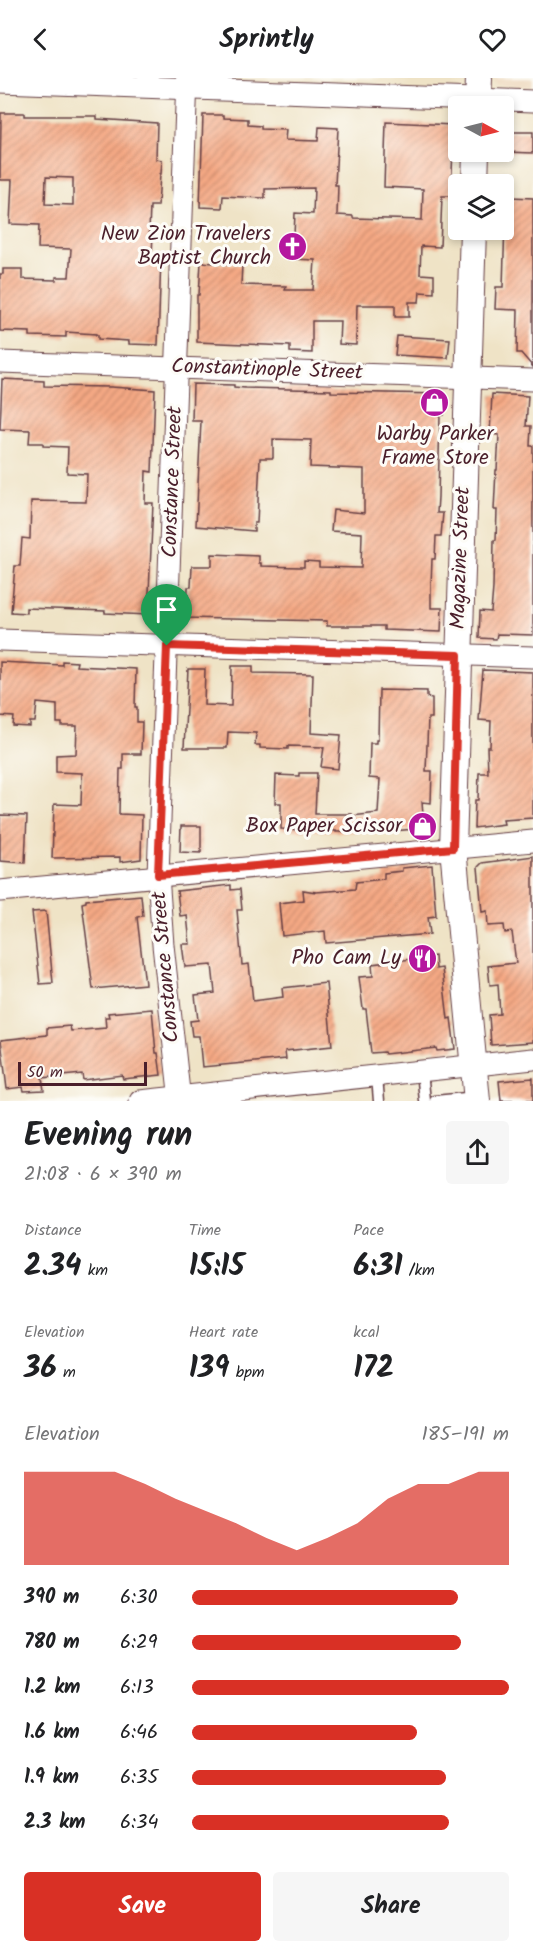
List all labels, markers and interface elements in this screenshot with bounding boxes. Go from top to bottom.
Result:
text: Sprintly [219,18,314,61]
icon: back [24,23,57,56]
icon: heart [476,23,509,56]
north arrow [448,96,514,162]
map controls [448,96,514,240]
button: layers [448,174,514,240]
place label: New Zion Travelers Baptist Church [101,218,271,275]
church icon: New Zion Travelers Baptist Church [276,230,308,262]
street label: Constantinople Street [171,350,364,390]
shop icon: Warby Parker Frame Store [419,387,451,419]
street label: Constance Street [154,405,192,558]
place label: Warby Parker Frame Store [377,418,495,475]
street label: Magazine Street [442,485,480,630]
pin [141,584,192,646]
icon: arrive [150,593,183,626]
place label: Box Paper Scissor [246,810,403,843]
shop icon: Box Paper Scissor [407,810,439,842]
street label: Constance Street [143,889,189,1044]
place label: Pho Cam Ly [292,942,401,975]
restaurant icon: Pho Cam Ly [406,942,438,974]
scale bar [18,1059,147,1086]
text: 50 m [27,1060,63,1085]
text: Evening run [24,1110,192,1163]
button: share [446,1121,509,1184]
text: 21:08 · 6 × 390 m [24,1159,182,1191]
text: Distance [24,1218,82,1243]
text: Time [189,1218,221,1243]
text: Pace [353,1218,384,1243]
text: 2.34 [24,1243,81,1291]
text: 15:15 [189,1243,245,1291]
text: 6:31 [353,1243,402,1291]
text: km [81,1258,108,1283]
text: /km [402,1258,435,1283]
text: Elevation [24,1320,85,1345]
text: Heart rate [189,1320,258,1345]
text: kcal [353,1320,379,1345]
text: 36 [24,1345,57,1393]
text: 139 [189,1345,229,1393]
text: 172 [353,1345,394,1393]
text: m [57,1360,76,1385]
text: bpm [229,1360,265,1385]
text: Elevation [24,1419,100,1451]
text: 185–191 m [421,1419,509,1451]
text: 390 m [24,1582,79,1614]
text: 6:30 [120,1582,157,1614]
text: 780 m [24,1627,80,1659]
text: 6:29 [120,1627,157,1659]
text: 1.2 km [24,1672,80,1704]
text: 6:13 [120,1672,154,1704]
text: 1.6 km [24,1717,80,1749]
text: 6:46 [120,1717,158,1749]
text: 1.9 km [24,1762,79,1794]
text: 6:35 [120,1762,158,1794]
text: 2.3 km [24,1807,85,1839]
text: 6:34 [120,1807,158,1839]
button: Save [24,1872,261,1941]
button: Share [273,1872,509,1941]

